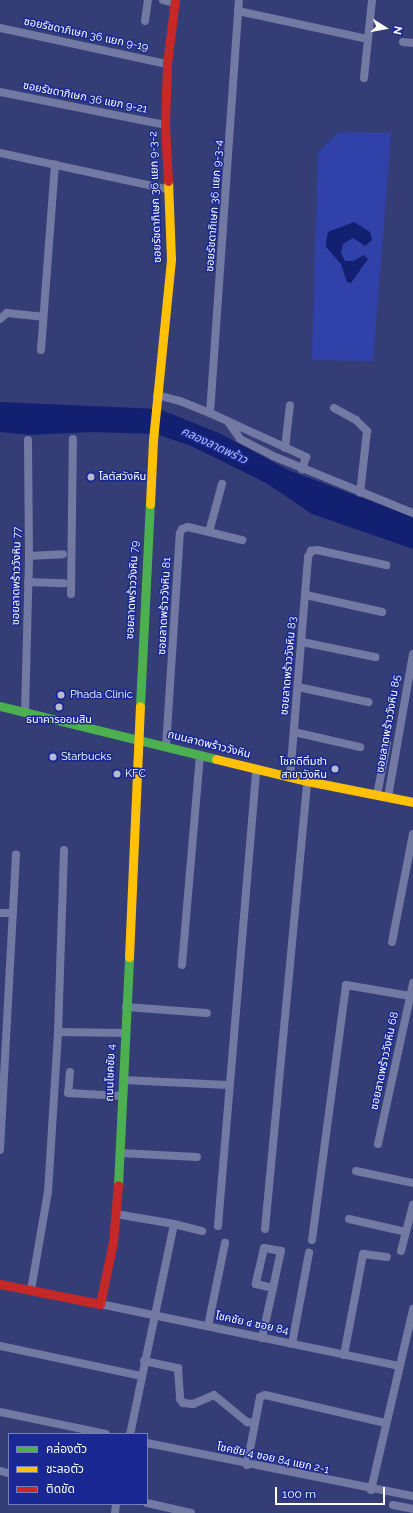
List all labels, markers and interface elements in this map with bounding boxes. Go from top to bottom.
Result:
north arrow [365,8,405,48]
street label: ซอยรัชดาภิเษก 36 แยก 9-19 [22,15,150,55]
text: N [390,25,404,36]
street label: ซอยรัชดาภิเษก 36 แยก 9-21 [22,79,148,117]
street label: ซอยรัชดาภิเษก 36 แยก 9-3-2 [147,131,165,263]
street label: ซอยรัชดาภิเษก 36 แยก 9-3-4 [204,140,226,272]
water label: คลองลาดพร้าว [178,424,250,468]
place label: โลตัสวังหิน [99,470,146,484]
marker: โลตัสวังหิน [86,472,96,482]
street label: ซอยลาดพร้าววังหิน 77 [10,527,24,625]
street label: ซอยลาดพร้าววังหิน 79 [124,540,142,640]
street label: ซอยลาดพร้าววังหิน 81 [156,557,174,655]
street label: ซอยลาดพร้าววังหิน 83 [278,616,300,716]
street label: ซอยลาดพร้าววังหิน 85 [374,674,404,774]
place label: Phada Clinic [70,688,133,702]
marker: Phada Clinic [55,689,67,701]
marker: ธนาคารออมสิน [54,702,64,712]
place label: ธนาคารออมสิน [26,713,92,727]
street label: ถนนลาดพร้าววังหิน [166,728,252,762]
place label: Starbucks [61,750,112,764]
marker: Starbucks [48,752,58,762]
place label: โชคดีติ่มซำ สาขาวังหิน [280,756,327,782]
marker: โชคดีติ่มซำ สาขาวังหิน [330,764,340,774]
place label: KFC [125,767,146,781]
marker: KFC [112,769,122,779]
street label: ซอยลาดพร้าววังหิน 68 [368,1011,402,1111]
street label: ถนนโชคชัย 4 [103,1044,119,1102]
street label: โชคชัย ๔ ซอย 84 [214,1310,290,1338]
legend [8,1433,148,1505]
street label: โชคชัย 4 ซอย 84 แยก 2-1 [216,1441,330,1477]
text: คล่องตัว [46,1442,87,1456]
text: ชะลอตัว [46,1462,84,1476]
scale bar [277,1479,387,1505]
text: ติดขัด [46,1482,75,1496]
text: 100 m [282,1487,316,1501]

